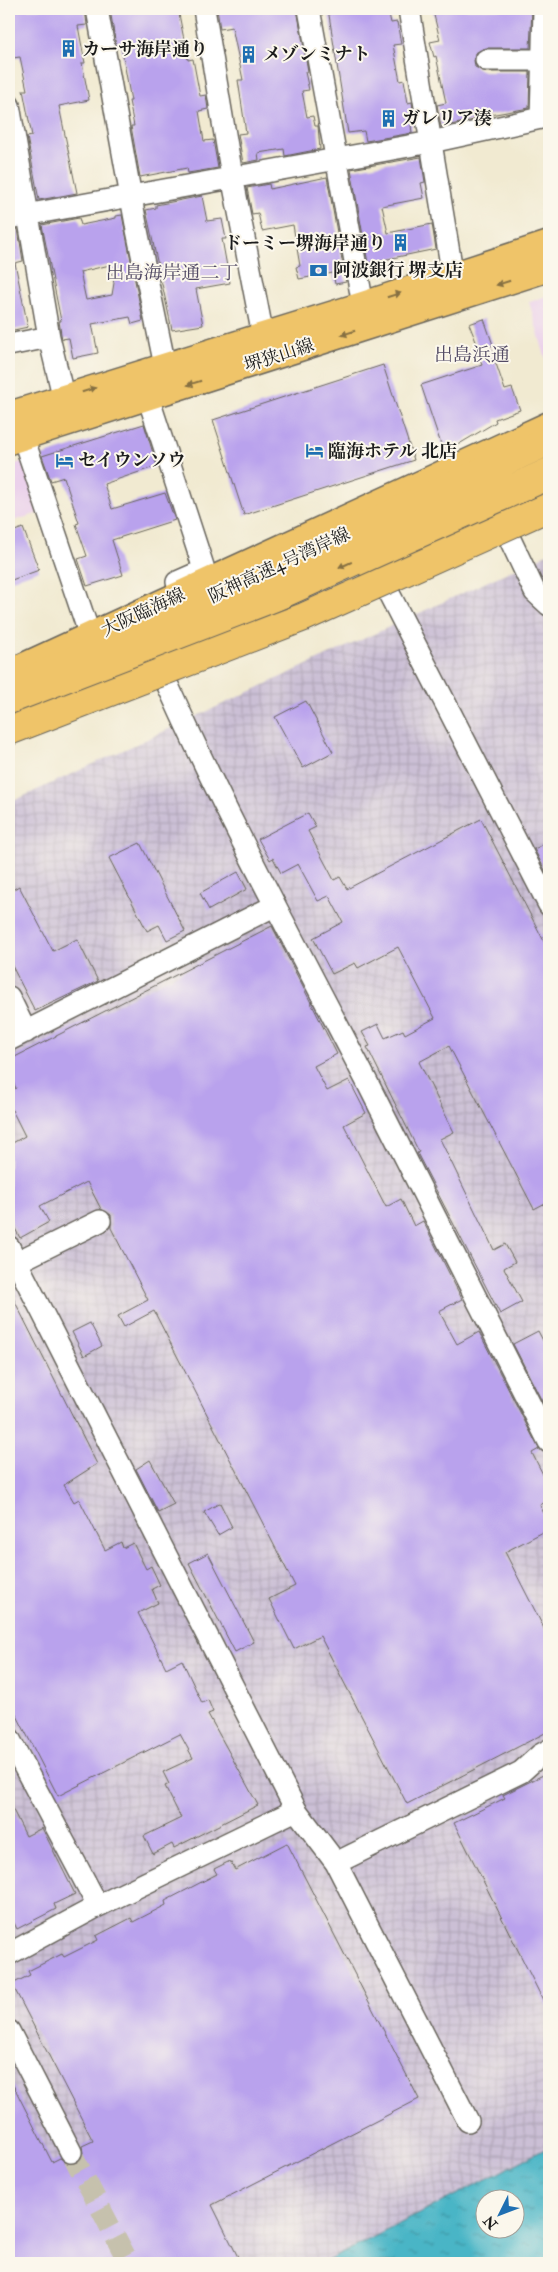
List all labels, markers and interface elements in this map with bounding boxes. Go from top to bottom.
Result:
place label: カーサ海岸通り [82,38,208,61]
building icon: カーサ海岸通り [58,39,78,59]
place label: メゾンミナト [263,43,370,66]
building icon: メゾンミナト [239,44,259,64]
place label: ガレリア湊 [402,107,492,130]
building icon: ガレリア湊 [378,108,398,128]
place label: ドーミー堺海岸通り [224,232,386,255]
building icon: ドーミー堺海岸通り [390,233,410,253]
place label: 阿波銀行 堺支店 [333,259,463,282]
bank icon: 阿波銀行 堺支店 [309,260,329,280]
district label: 出島海岸通二丁 [105,261,239,285]
one-way arrow [495,279,510,287]
one-way arrow [387,291,402,298]
one-way arrow [341,329,356,337]
street label: 堺狭山線 [241,333,317,378]
district label: 出島浜通 [434,343,510,367]
one-way arrow [186,379,201,387]
one-way arrow [81,386,96,393]
place label: 臨海ホテル 北店 [328,440,457,463]
hotel icon: 臨海ホテル 北店 [304,441,324,461]
place label: セイウンソウ [78,449,185,472]
hotel icon: セイウンソウ [54,450,74,470]
street label: 阪神高速4号湾岸線 [205,523,354,608]
one-way arrow [338,561,352,569]
street label: 大阪臨海線 [98,583,189,642]
north arrow [476,2190,526,2240]
text: N [480,2212,502,2233]

